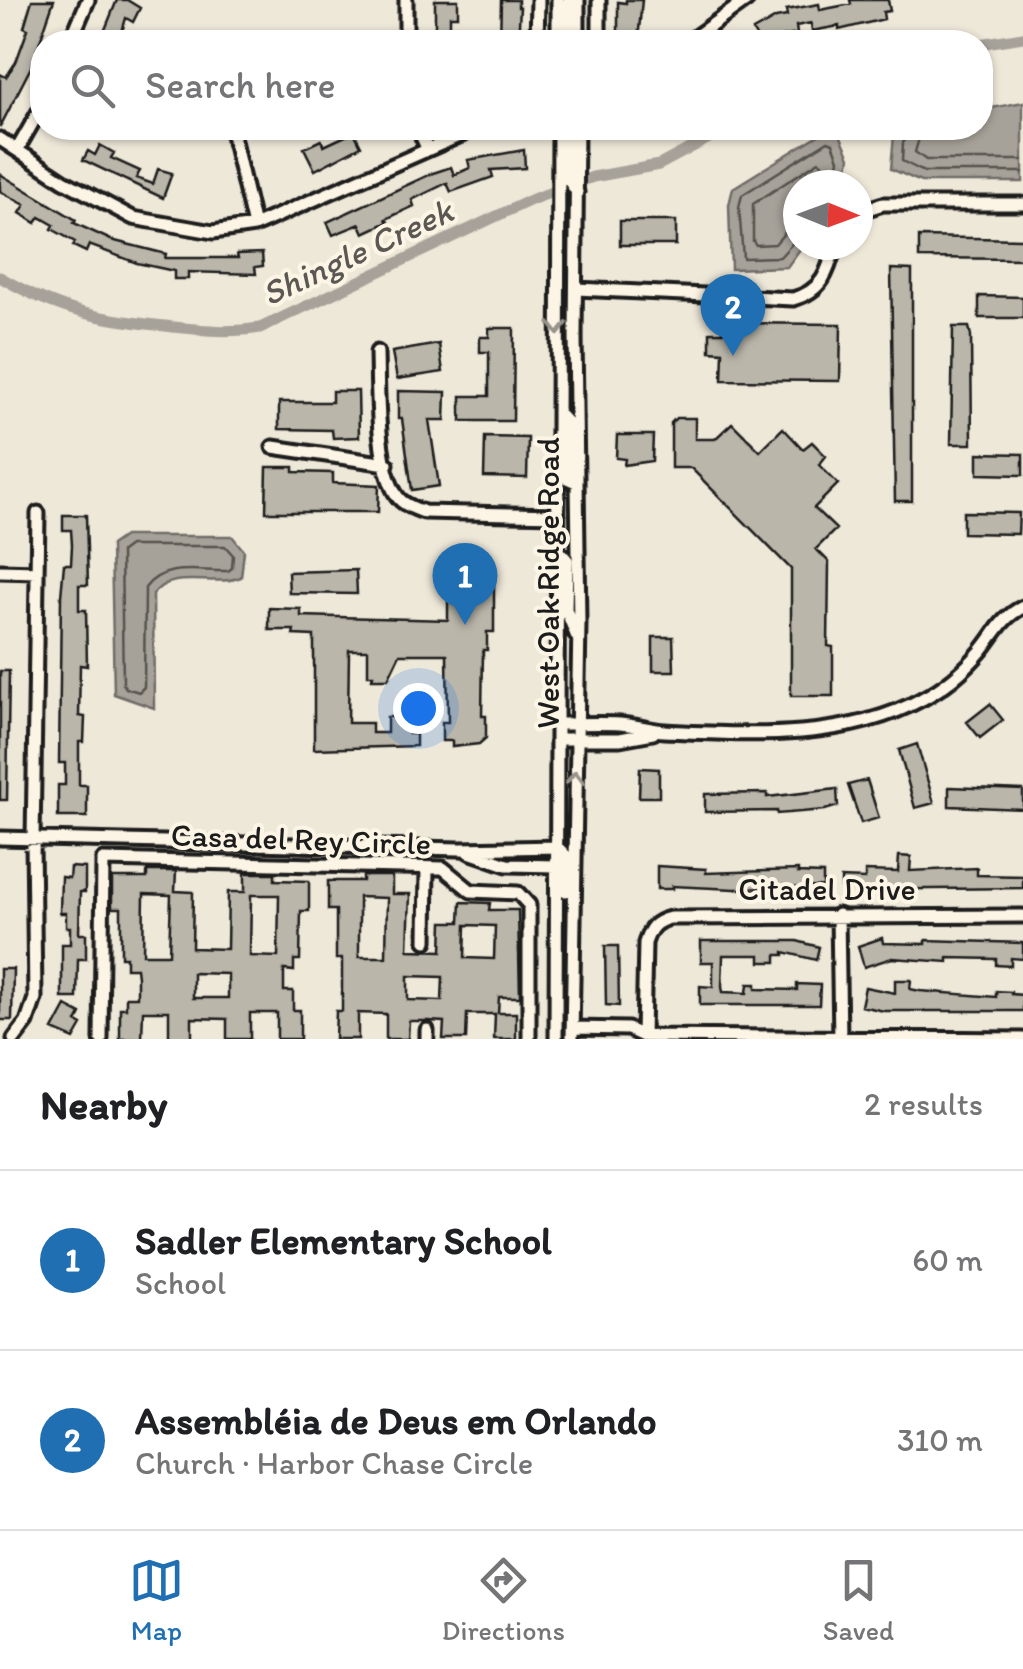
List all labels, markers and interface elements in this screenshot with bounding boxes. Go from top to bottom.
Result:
search box [30,30,993,140]
icon: search [65,58,120,113]
text: Search here [145,62,336,108]
north arrow [783,170,873,260]
water label: Shingle Creek [255,189,461,315]
pin: 2 [700,274,766,356]
one-way arrow [547,322,569,337]
street label: West Oak Ridge Road [529,437,567,729]
pin: 1 [432,542,498,625]
your location [393,683,444,734]
one-way arrow [564,769,586,784]
street label: Casa del Rey Circle [170,815,432,863]
street label: Citadel Drive [738,870,916,908]
text: Nearby [40,1079,167,1130]
text: 2 results [864,1085,983,1123]
text: Sadler Elementary School [135,1218,552,1264]
text: 1 [65,1241,80,1279]
text: 60 m [912,1241,983,1279]
text: School [135,1264,226,1302]
text: Assembléia de Deus em Orlando [135,1398,657,1444]
text: 2 [64,1421,81,1459]
text: 310 m [897,1421,983,1459]
text: Church · Harbor Chase Circle [135,1444,533,1482]
tab: Map [129,1553,184,1647]
tab: Directions [442,1553,565,1647]
tab: Saved [823,1553,894,1647]

